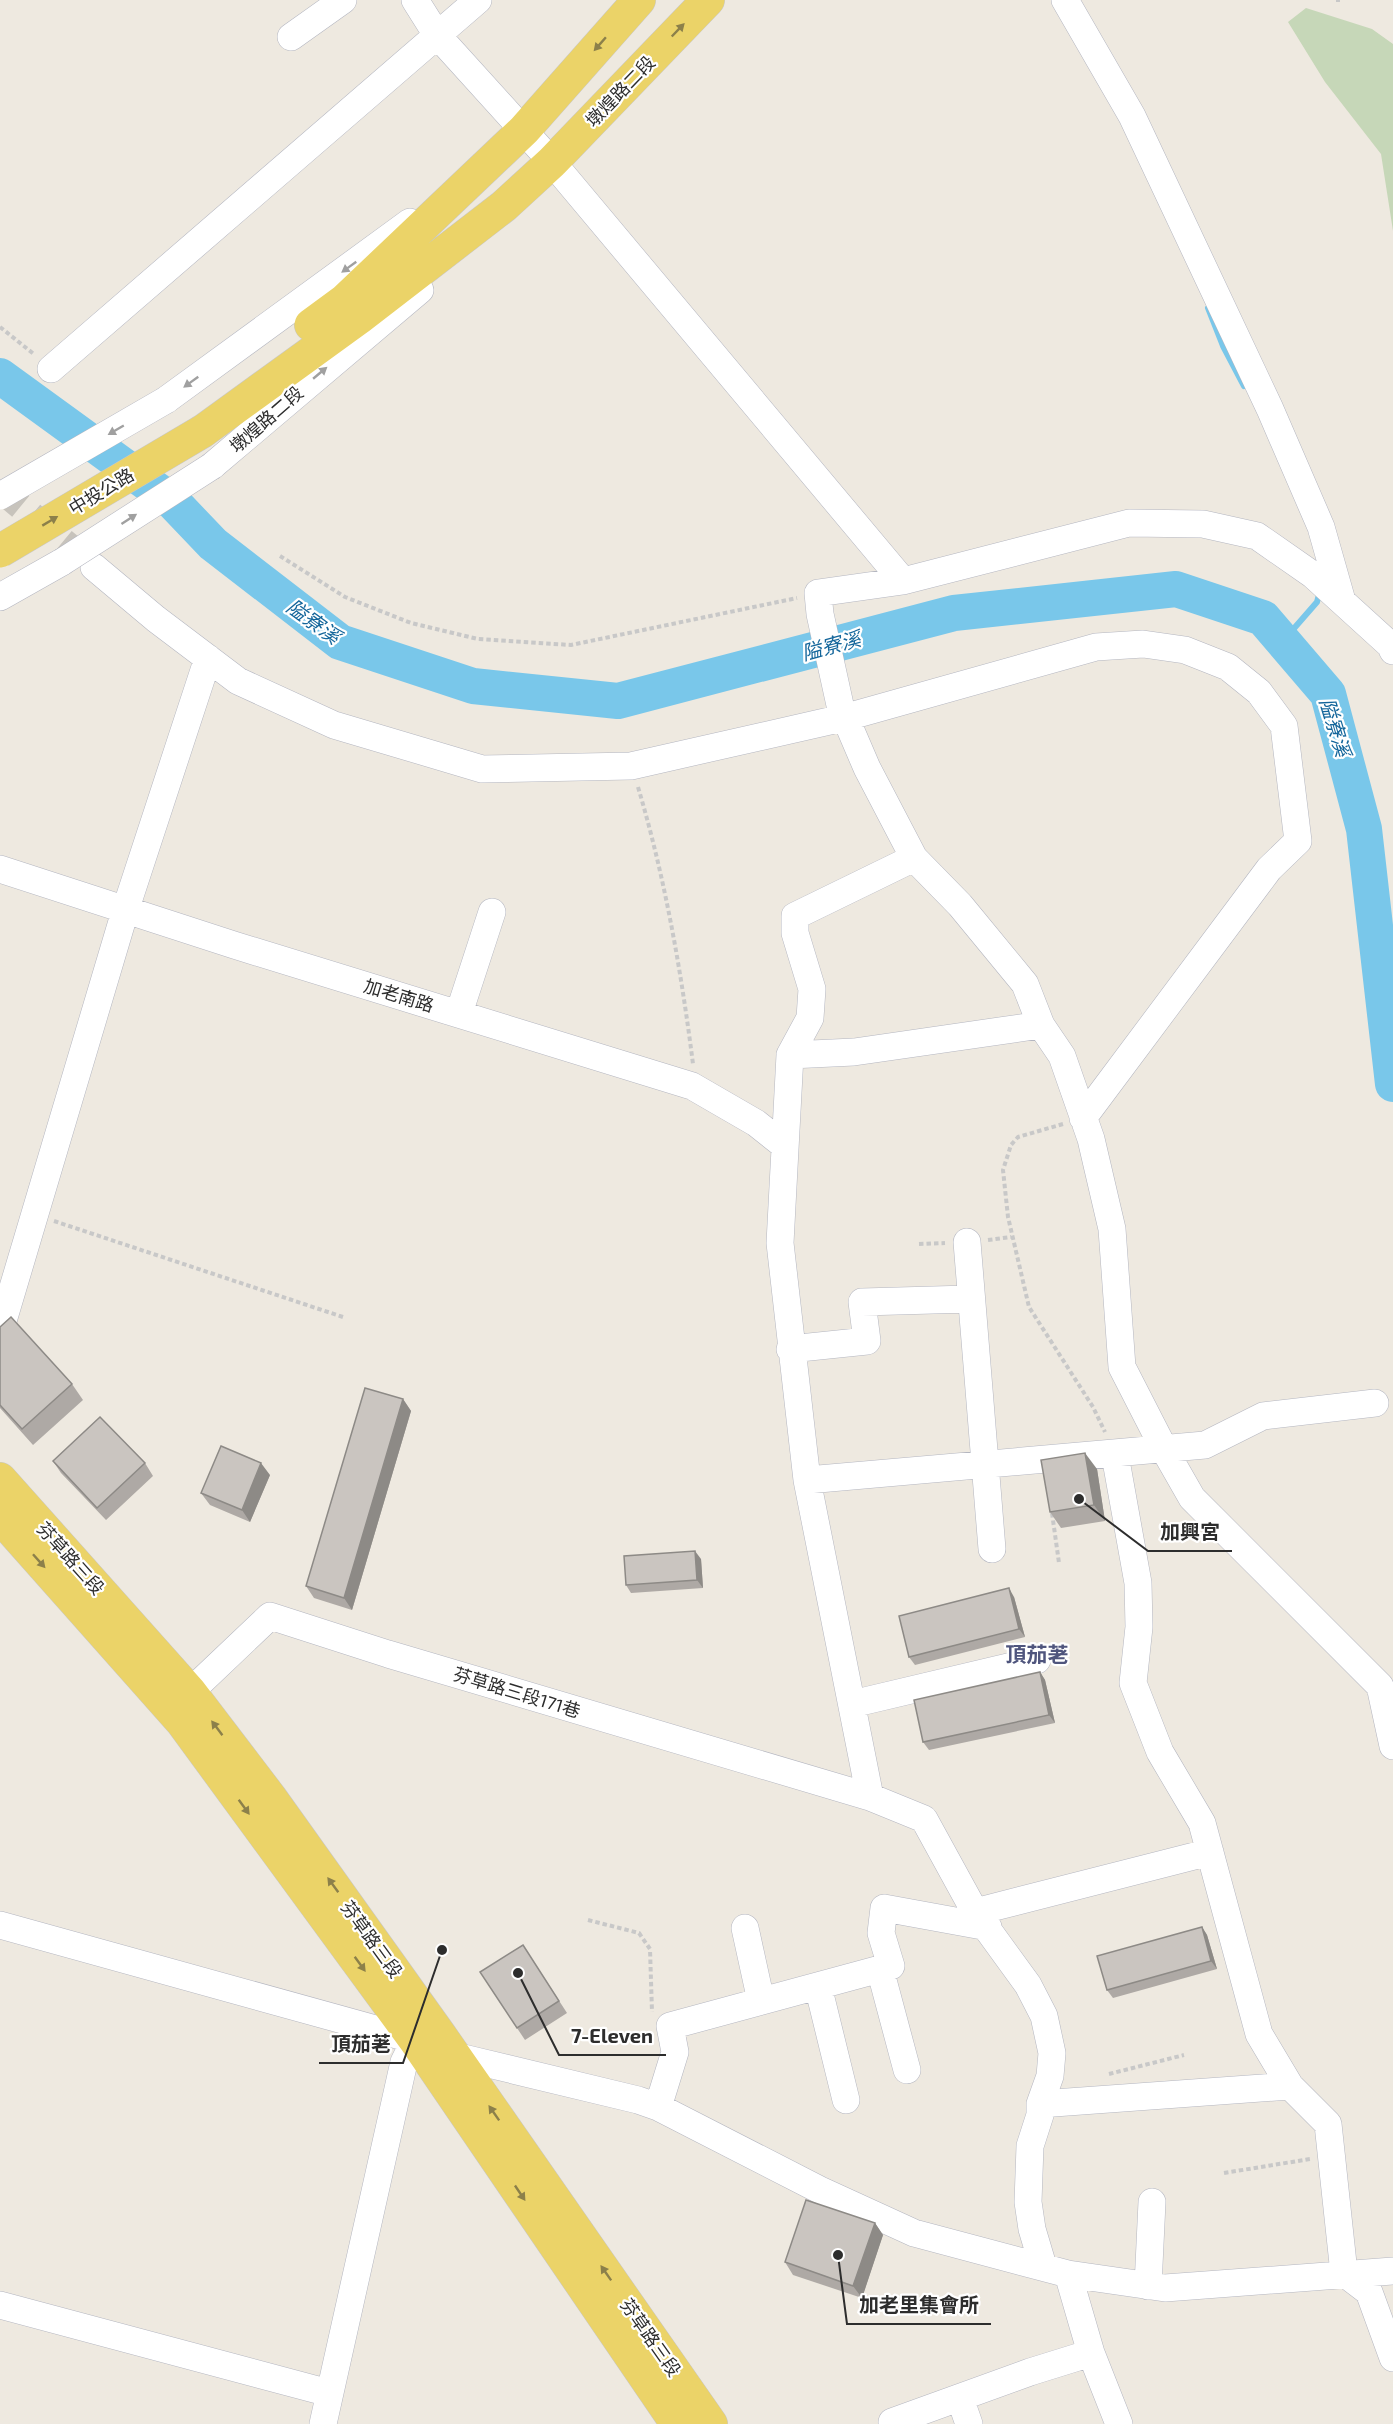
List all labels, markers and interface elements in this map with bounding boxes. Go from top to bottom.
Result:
one-way arrow [671,24,685,38]
one-way arrow [594,36,607,52]
street label: 墩煌路二段 [581,51,659,131]
one-way arrow [341,261,357,273]
one-way arrow [312,366,328,379]
one-way arrow [184,376,200,388]
street label: 墩煌路二段 [225,381,307,457]
one-way arrow [107,424,124,434]
street label: 中投公路 [64,463,138,519]
one-way arrow [121,514,137,525]
one-way arrow [42,516,59,526]
water label: 隘寮溪 [283,594,348,650]
water label: 隘寮溪 [799,625,866,664]
water label: 隘寮溪 [1316,695,1357,762]
street label: 加老南路 [361,974,437,1016]
callout: 加興宮 [1148,1513,1232,1551]
street label: 芬草路三段 [33,1517,109,1599]
text: 加興宮 [1160,1519,1220,1543]
one-way arrow [32,1553,45,1568]
district label: 頂茄荖 [1006,1641,1069,1666]
street label: 芬草路三段171巷 [451,1662,583,1722]
one-way arrow [211,1720,224,1736]
one-way arrow [238,1799,250,1815]
one-way arrow [327,1878,339,1894]
street label: 芬草路三段 [337,1896,407,1982]
one-way arrow [353,1957,365,1972]
callout: 7-Eleven [559,2017,666,2055]
text: 7-Eleven [571,2023,653,2047]
callout: 頂茄荖 [319,2025,403,2063]
text: 頂茄荖 [331,2031,391,2055]
one-way arrow [488,2105,500,2121]
one-way arrow [514,2185,525,2201]
one-way arrow [600,2265,612,2281]
callout: 加老里集會所 [847,2286,991,2324]
text: 加老里集會所 [859,2292,979,2316]
street label: 芬草路三段 [616,2294,686,2380]

